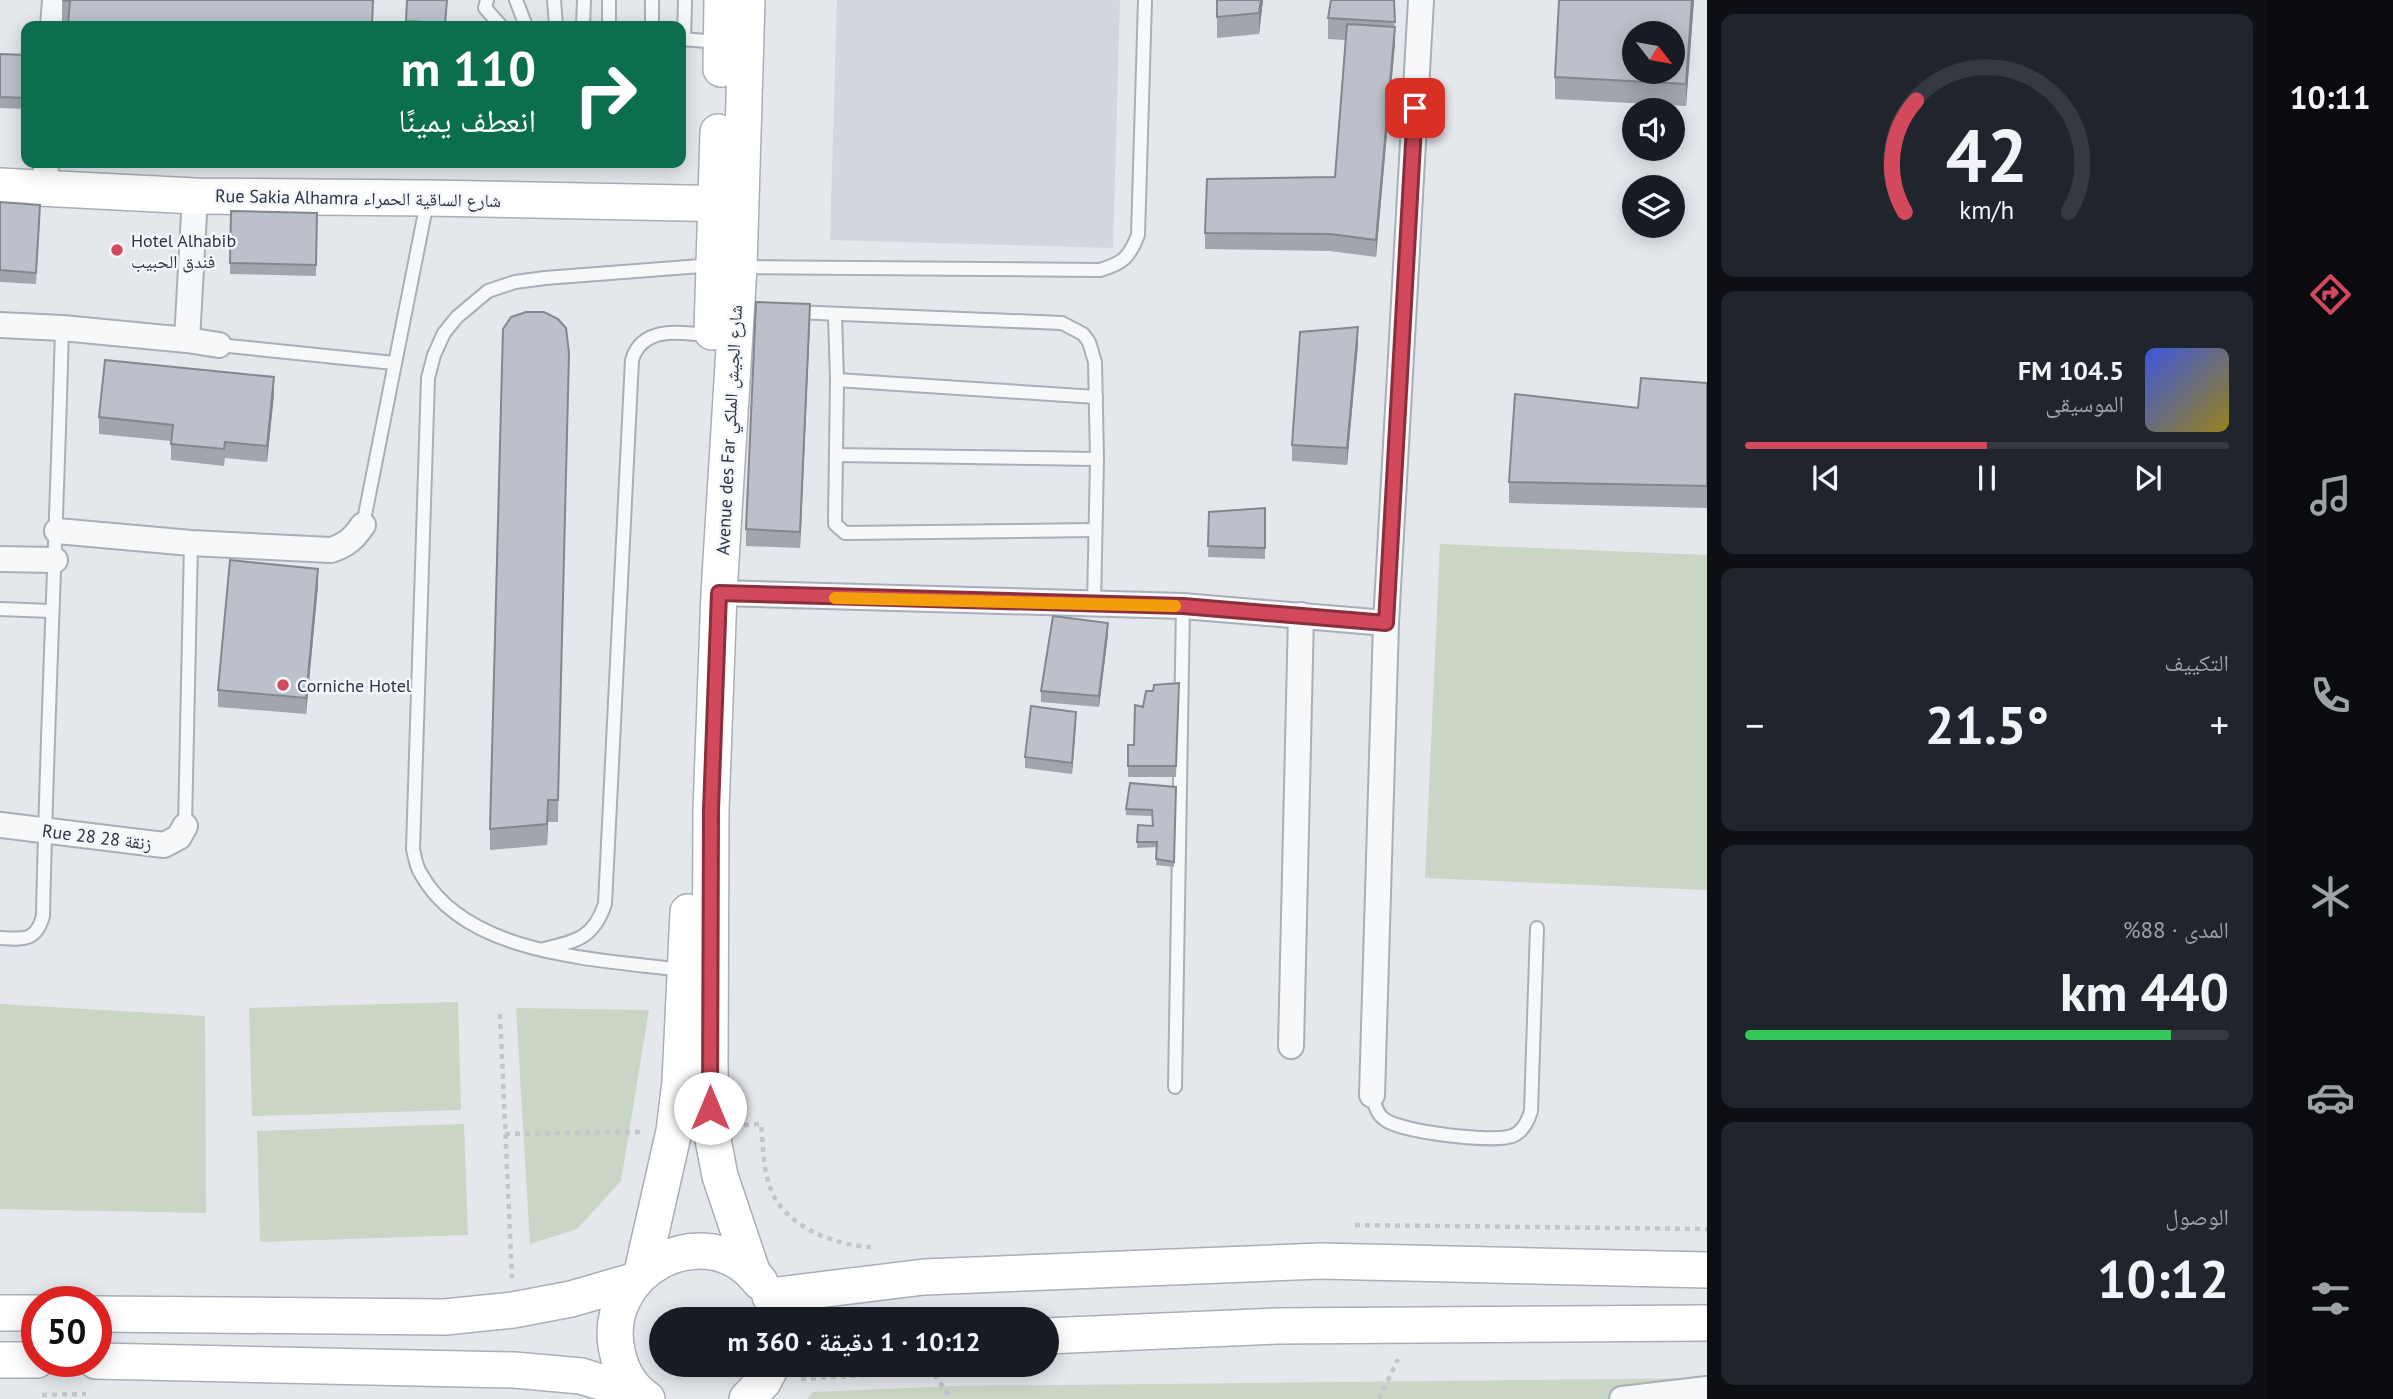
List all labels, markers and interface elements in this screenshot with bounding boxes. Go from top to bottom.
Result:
north arrow [1622,21,1685,84]
map controls [1622,21,1685,238]
text: 110 m [401,36,536,100]
icon: right [560,49,651,140]
text: 10:11 [2289,76,2371,118]
pin [1385,78,1445,138]
icon: arrive [1396,89,1434,127]
button: sound [1622,98,1685,161]
text: انعطف يمينًا [398,99,536,141]
text: 42 [1946,108,2028,202]
button: layers [1622,175,1685,238]
street label: Rue Sakia Alhamra شارع الساقية الحمراء [215,184,501,212]
text: km/h [1960,193,2014,225]
place label: Hotel Alhabib فندق الحبيب [131,229,236,273]
marker: Hotel Alhabib فندق الحبيب [109,242,125,258]
icon: directions [2306,270,2355,319]
street label: Avenue des Far شارع الجيش الملكي [711,304,751,556]
text: 104.5 FM [2018,354,2124,387]
text: الموسيقى [2045,389,2124,418]
icon: previous [1807,459,1845,497]
icon: pause [1968,459,2006,497]
icon: next [2129,459,2167,497]
icon: music [2306,471,2355,520]
text: التكييف [2164,648,2229,677]
icon: phone [2306,671,2355,720]
place label: Corniche Hotel [297,674,412,697]
marker: Corniche Hotel [275,677,291,693]
text: 21.5° [1925,691,2049,758]
text: − [1745,700,1764,749]
text: + [2210,700,2229,749]
street label: Rue 28 زنقة 28 [41,819,153,855]
icon: climate [2306,872,2355,921]
text: المدى · 88% [2123,915,2229,944]
text: 440 km [2060,958,2229,1025]
position arrow [673,1071,747,1145]
icon: car [2306,1073,2355,1122]
text: الوصول [2165,1202,2229,1231]
text: 10:12 [2097,1245,2229,1312]
icon: filters [2306,1274,2355,1323]
speed limit sign: 50 [21,1286,112,1377]
text: 10:12 · 1 دقيقة · 360 m [727,1325,981,1358]

